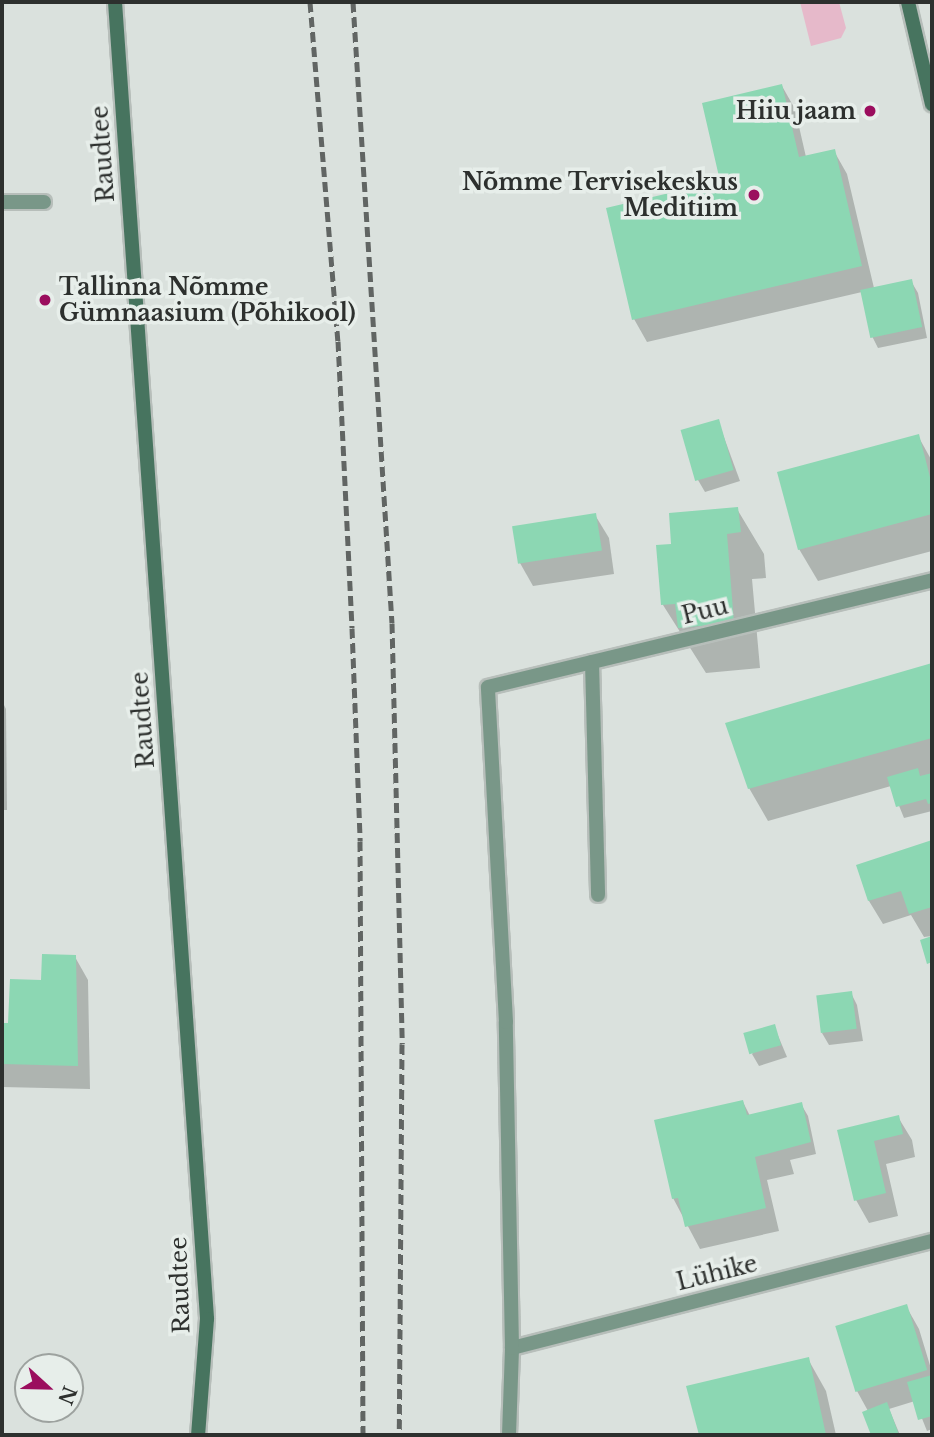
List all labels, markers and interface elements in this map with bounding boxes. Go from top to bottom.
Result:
place label: Hiiu jaam [736,97,856,125]
marker: Hiiu jaam [862,103,878,119]
street label: Raudtee [86,105,120,203]
place label: Nõmme Tervisekeskus Meditiim [461,168,738,222]
marker: Nõmme Tervisekeskus Meditiim [744,185,764,205]
place label: Tallinna Nõmme Gümnaasium (Põhikool) [59,273,356,327]
marker: Tallinna Nõmme Gümnaasium (Põhikool) [37,292,53,308]
street label: Puu [679,592,731,630]
street label: Raudtee [126,671,160,769]
street label: Raudtee [165,1236,195,1334]
street label: Lühike [674,1250,760,1296]
north arrow [14,1353,84,1423]
text: N [53,1383,81,1408]

